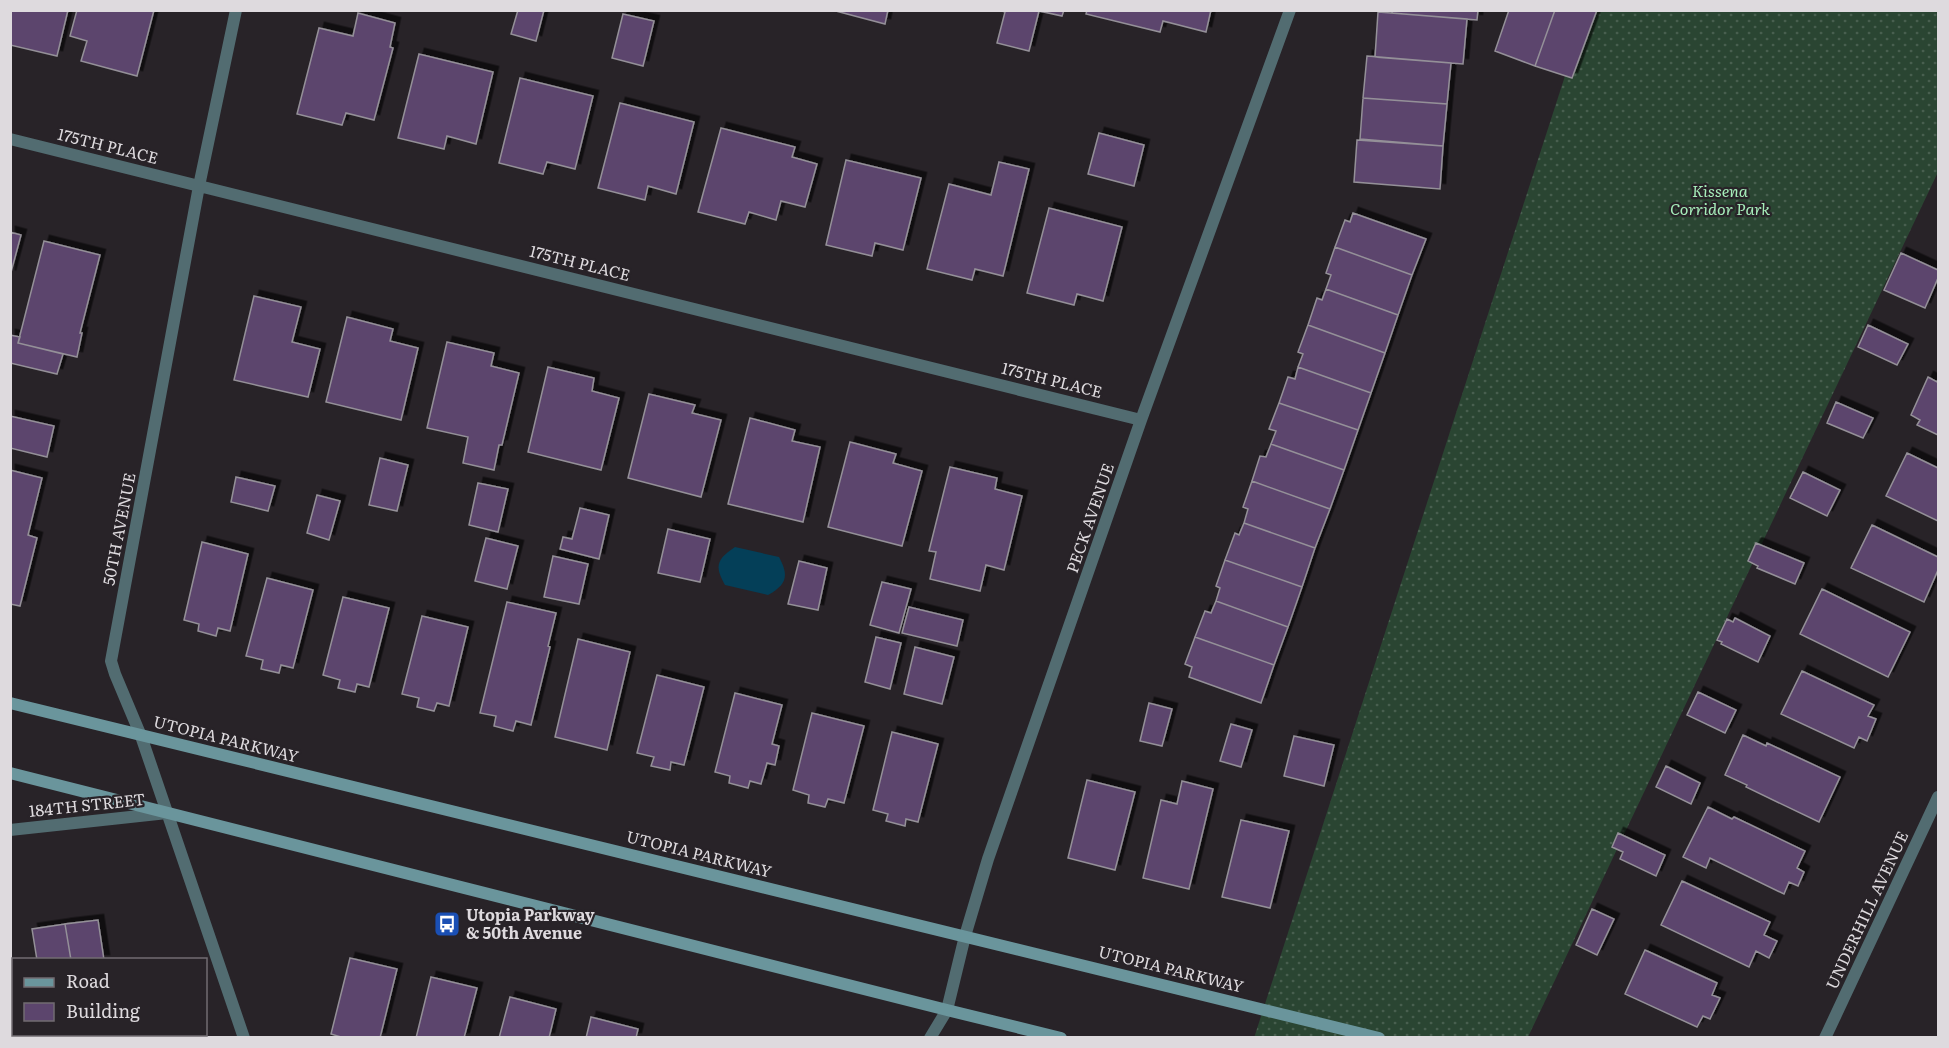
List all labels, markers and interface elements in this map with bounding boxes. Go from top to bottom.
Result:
street label: 175TH PLACE [55,121,161,169]
park label: Kissena Corridor Park [1670,178,1770,220]
street label: 175TH PLACE [527,238,633,286]
street label: 175TH PLACE [999,355,1105,403]
street label: PECK AVENUE [1059,459,1119,576]
street label: 50TH AVENUE [95,470,141,587]
street label: UTOPIA PARKWAY [151,708,302,768]
street label: 184TH STREET [27,786,146,822]
street label: UTOPIA PARKWAY [624,823,775,883]
street label: UNDERHILL AVENUE [1819,826,1913,993]
place label: Utopia Parkway & 50th Avenue [466,902,595,944]
bus stop icon: Utopia Parkway & 50th Avenue [432,909,462,939]
street label: UTOPIA PARKWAY [1096,938,1247,998]
legend [12,958,207,1036]
text: Road [66,967,110,994]
text: Building [66,997,141,1024]

